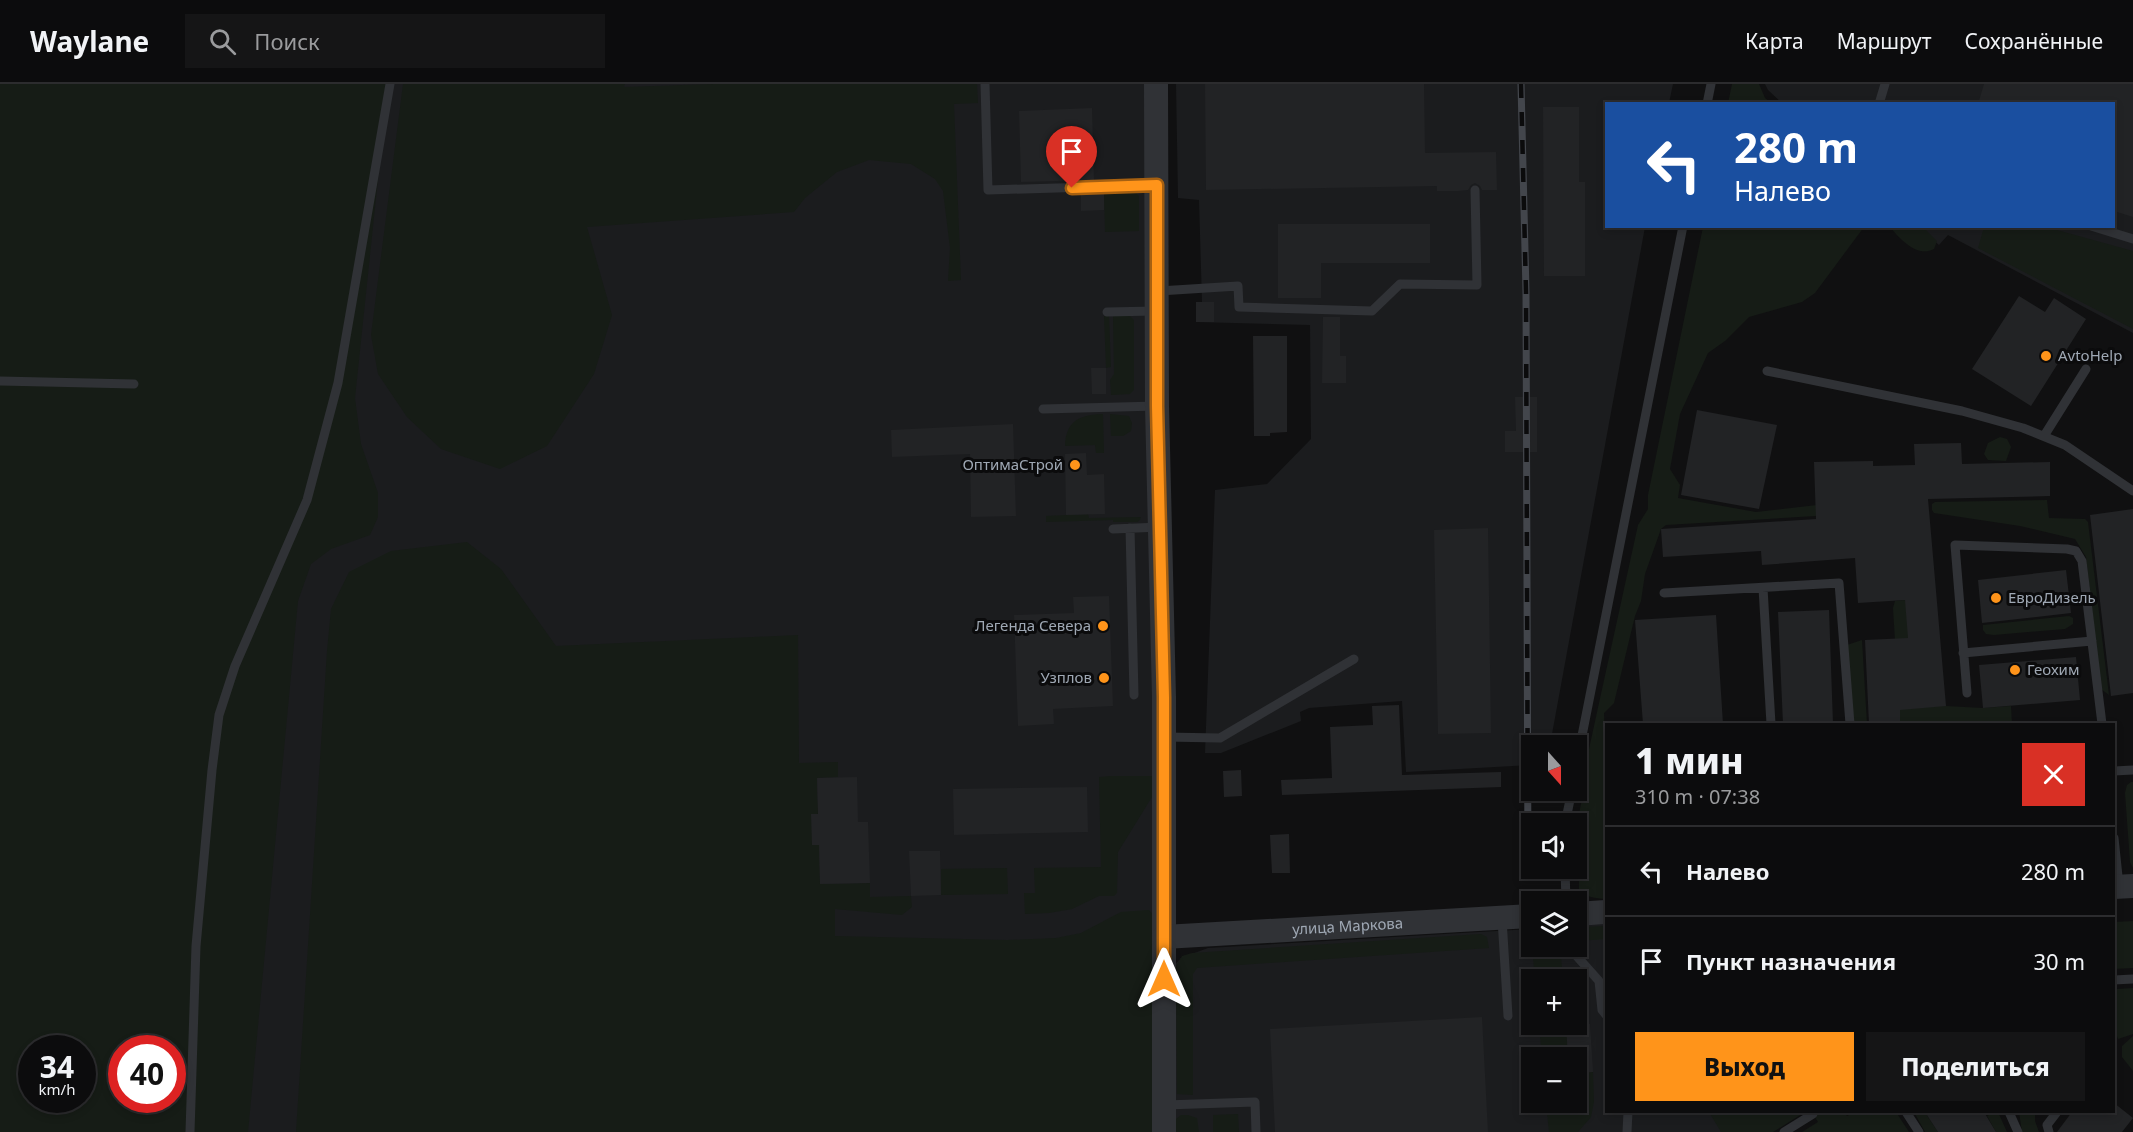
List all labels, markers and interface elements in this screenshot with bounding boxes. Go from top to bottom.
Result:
search box [185,14,605,68]
text: Waylane [30,22,149,60]
icon: search [206,25,239,58]
text: Поиск [254,26,320,56]
text: Карта [1745,27,1804,55]
text: Маршрут [1837,27,1932,55]
text: Сохранённые [1965,27,2103,55]
text: 280 m [1734,118,1858,175]
pin [1046,126,1097,188]
icon: left [1635,126,1713,204]
icon: arrive [1055,135,1088,168]
text: Налево [1734,172,1831,209]
place label: AvtoHelp [2058,345,2122,365]
marker: AvtoHelp [2039,349,2053,363]
place label: ОптимаСтрой [962,454,1063,474]
marker: ОптимаСтрой [1068,458,1082,472]
place label: ЕвроДизель [2008,587,2096,607]
marker: ЕвроДизель [1989,591,2003,605]
place label: Легенда Севера [975,615,1091,635]
marker: Легенда Севера [1096,619,1110,633]
place label: Геохим [2027,659,2079,679]
marker: Геохим [2008,663,2022,677]
place label: Узплов [1040,667,1092,687]
marker: Узплов [1097,671,1111,685]
north arrow [1521,735,1587,801]
map controls [1521,735,1587,1113]
text: 1 мин [1635,736,1744,785]
button: close [2022,743,2085,806]
text: 310 m · 07:38 [1635,783,1760,810]
button: sound [1521,813,1587,879]
icon: left [1635,855,1668,888]
text: Налево [1686,856,1769,886]
text: 280 m [2021,856,2085,886]
button: layers [1521,891,1587,957]
street label: улица Маркова [1292,912,1404,939]
icon: arrive [1635,945,1668,978]
text: Пункт назначения [1686,946,1896,976]
text: 30 m [2034,946,2085,976]
position arrow [1132,947,1196,1011]
button: + [1521,969,1587,1035]
button: Выход [1635,1032,1854,1101]
button: Поделиться [1866,1032,2085,1101]
speed limit sign: 40 [108,1035,186,1113]
text: 34 [40,1046,74,1087]
button: − [1521,1047,1587,1113]
text: km/h [39,1079,75,1099]

